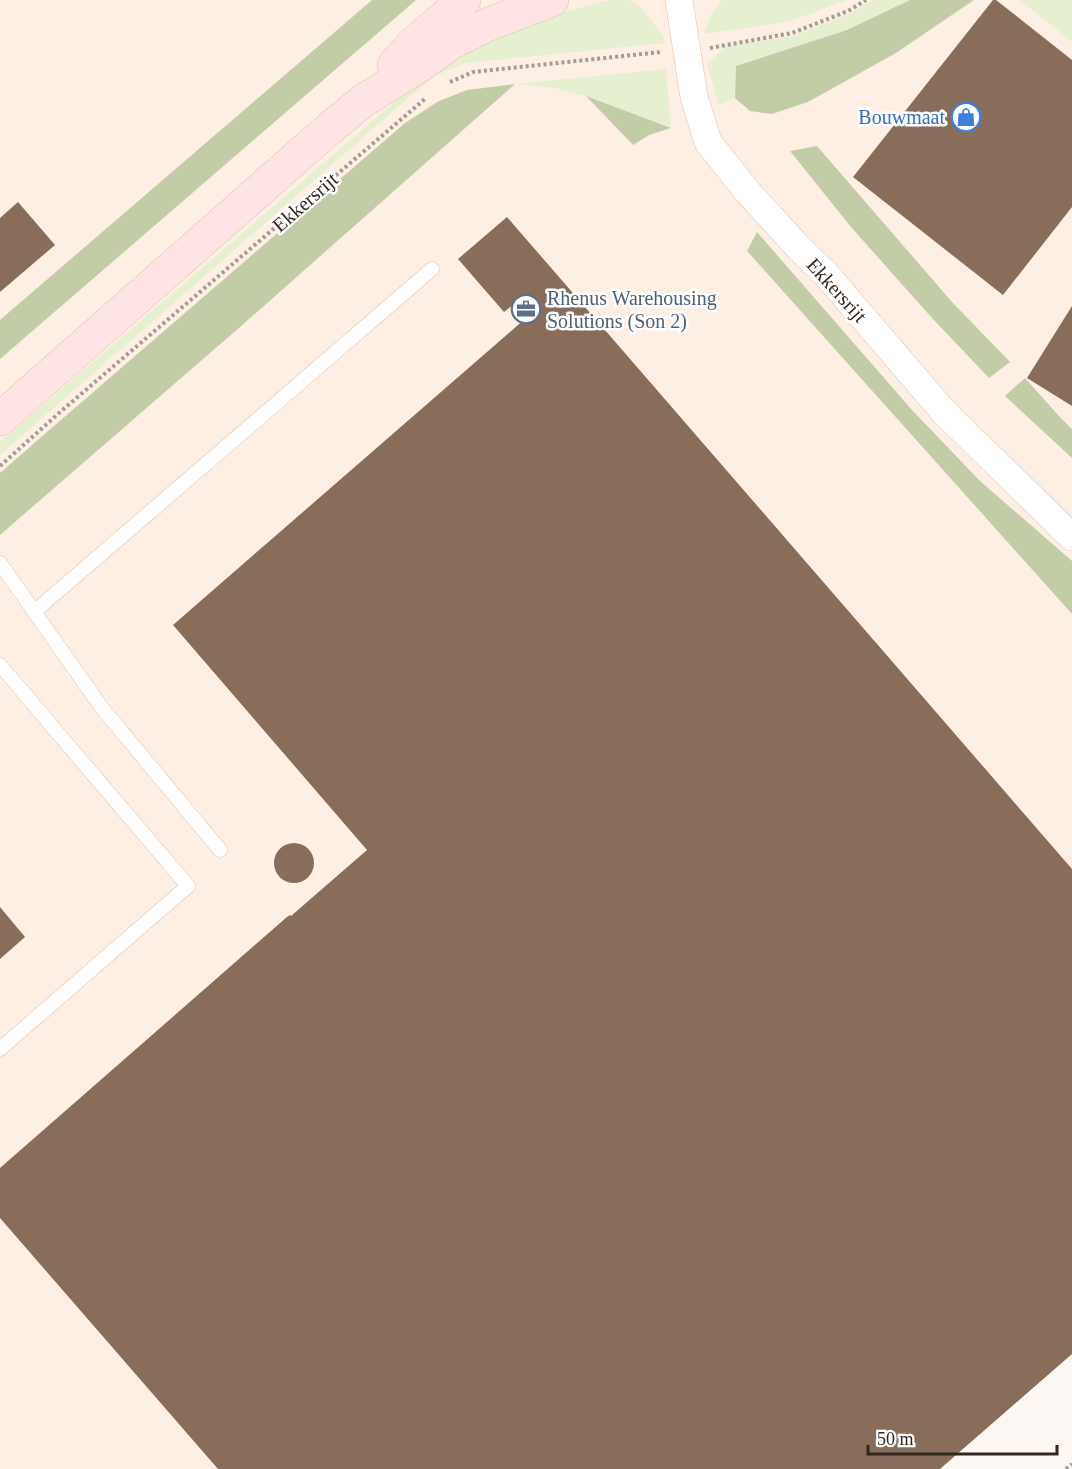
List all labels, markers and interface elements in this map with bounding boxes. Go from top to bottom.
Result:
shop icon: Bouwmaat [950,101,982,133]
place label: Bouwmaat [858,106,945,128]
street label: Ekkersrijt [268,168,343,237]
street label: Ekkersrijt [802,253,872,328]
place label: Rhenus Warehousing Solutions (Son 2) [547,287,717,333]
office icon: Rhenus Warehousing Solutions (Son 2) [510,293,542,325]
scale bar [868,1418,1057,1456]
text: 50 m [877,1429,914,1449]

